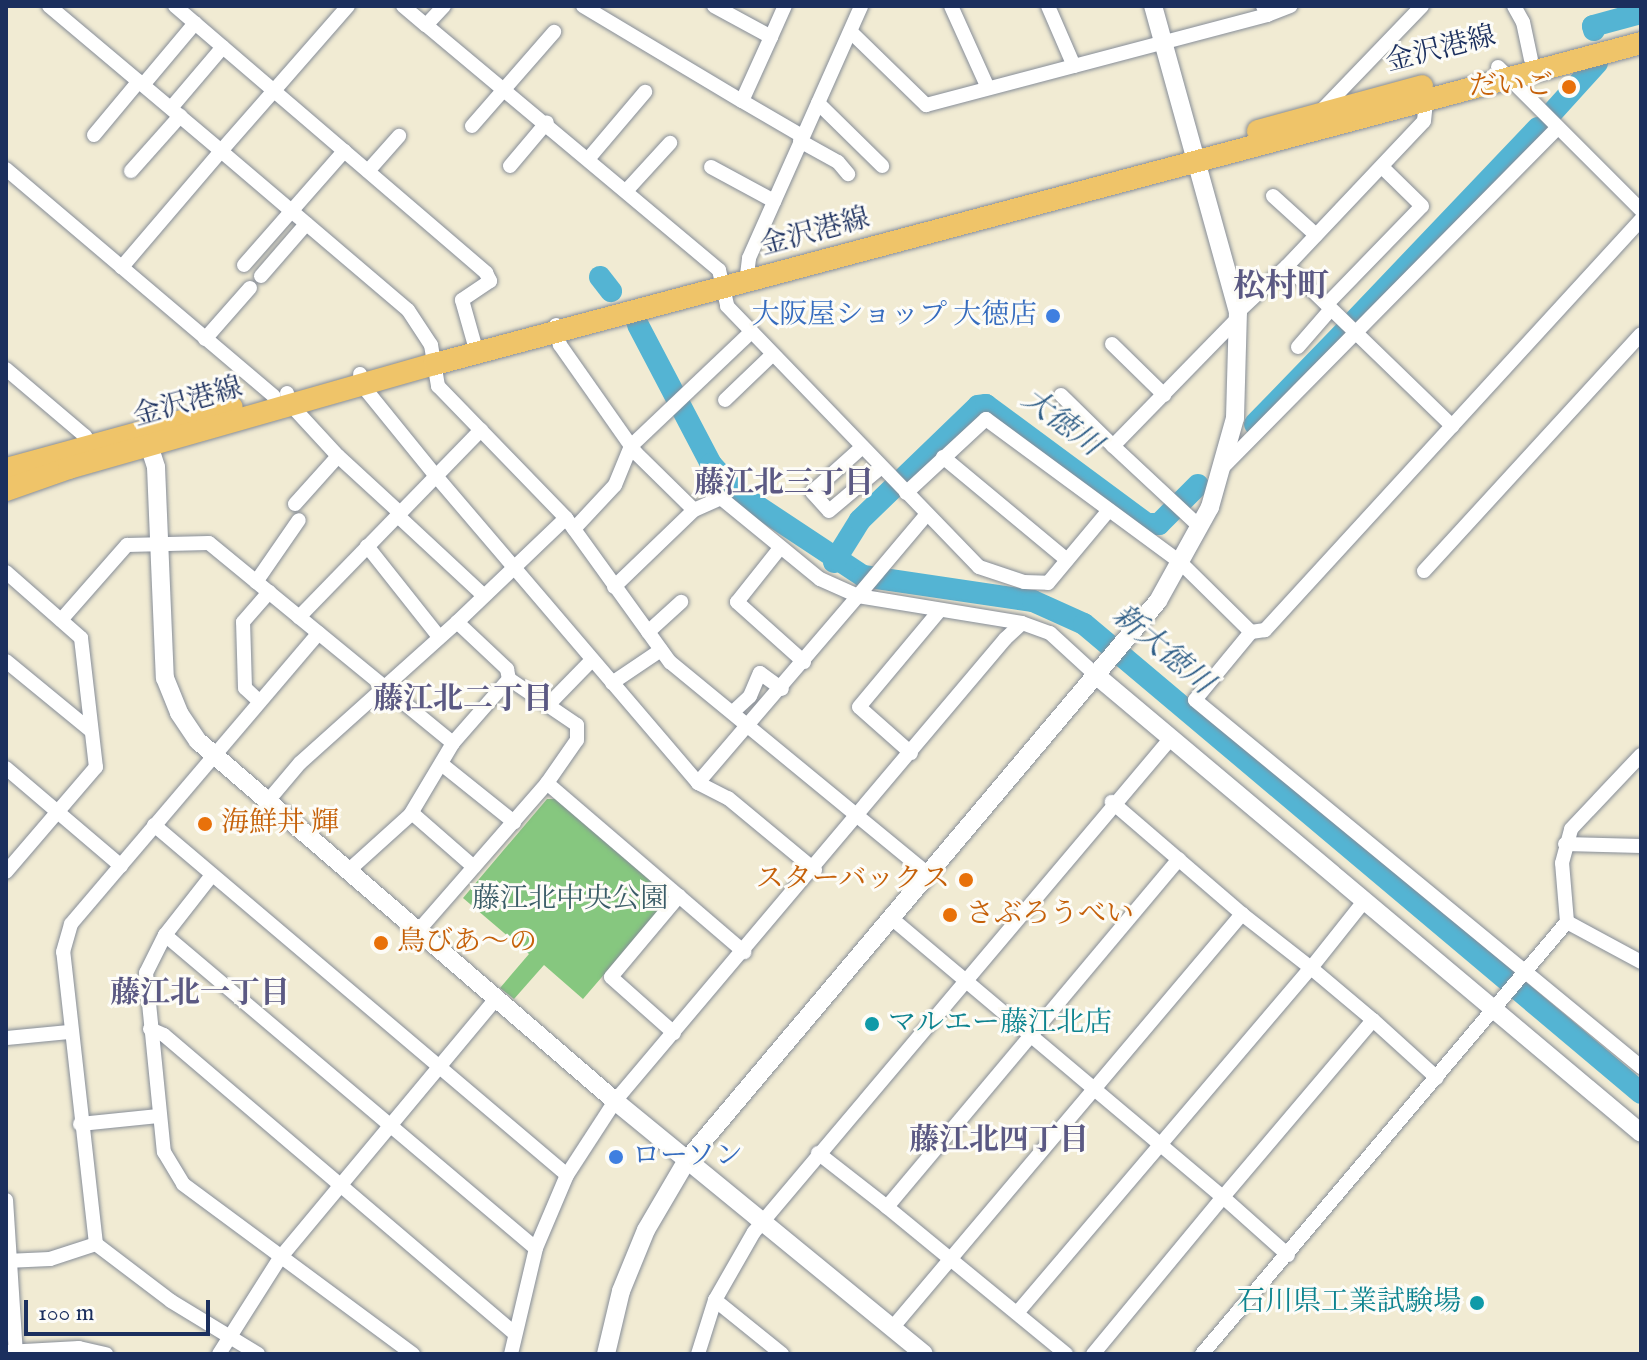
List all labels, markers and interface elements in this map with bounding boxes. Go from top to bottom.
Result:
street label: 金沢港線 [1383,20,1499,80]
place label: だいご [1469,70,1553,104]
marker: だいご [1560,78,1578,96]
street label: 金沢港線 [757,202,873,264]
district label: 松村町 [1233,269,1329,307]
place label: 大阪屋ショップ 大徳店 [751,299,1037,333]
marker: 大阪屋ショップ 大徳店 [1044,307,1062,325]
street label: 金沢港線 [130,371,246,435]
water label: 大徳川 [1014,382,1108,464]
district label: 藤江北三丁目 [694,466,874,502]
water label: 新大徳川 [1104,598,1220,702]
district label: 藤江北二丁目 [373,682,553,718]
place label: 海鮮丼 輝 [221,807,339,841]
marker: 海鮮丼 輝 [196,815,214,833]
place label: スターバックス [754,863,950,897]
marker: スターバックス [957,871,975,889]
park label: 藤江北中央公園 [472,883,668,917]
place label: さぶろうべい [966,898,1134,932]
marker: さぶろうべい [941,906,959,924]
place label: 鳥びあ〜の [397,926,537,960]
marker: 鳥びあ〜の [372,934,390,952]
district label: 藤江北一丁目 [110,976,290,1012]
place label: マルエー藤江北店 [888,1007,1112,1041]
marker: マルエー藤江北店 [863,1015,881,1033]
district label: 藤江北四丁目 [909,1123,1089,1159]
place label: ローソン [632,1140,744,1174]
marker: ローソン [607,1148,625,1166]
scale bar [28,1284,214,1334]
place label: 石川県工業試験場 [1237,1286,1461,1320]
marker: 石川県工業試験場 [1468,1294,1486,1312]
text: 100 m [38,1298,94,1329]

